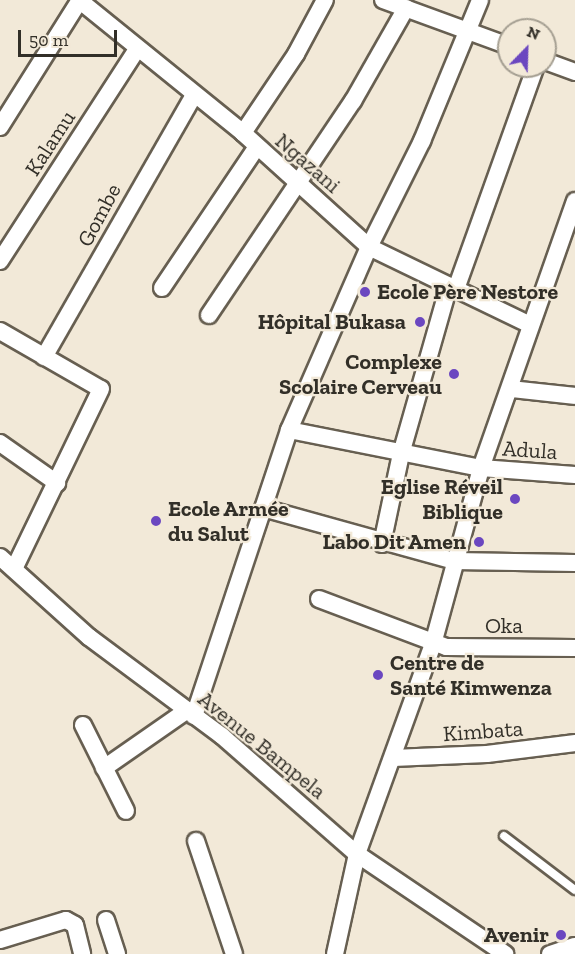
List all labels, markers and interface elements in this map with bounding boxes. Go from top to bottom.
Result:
scale bar [21,18,120,56]
north arrow [497,18,557,78]
text: N [524,22,543,44]
text: 50 m [29,29,68,51]
street label: Kalamu [19,105,81,181]
street label: Ngazani [270,127,346,199]
street label: Gombe [71,179,127,251]
place label: Ecole Père Nestore [377,279,558,305]
marker: Ecole Père Nestore [358,285,372,299]
place label: Hôpital Bukasa [258,309,406,335]
marker: Hôpital Bukasa [411,313,429,331]
place label: Complexe Scolaire Cerveau [279,348,442,400]
marker: Complexe Scolaire Cerveau [447,367,461,381]
street label: Adula [502,435,558,465]
place label: Eglise Réveil Biblique [381,473,503,524]
marker: Eglise Réveil Biblique [508,492,522,506]
place label: Ecole Armée du Salut [168,495,289,546]
marker: Ecole Armée du Salut [149,514,163,528]
place label: Labo Dit Amen [322,529,466,555]
marker: Labo Dit Amen [470,533,488,551]
street label: Oka [485,613,523,639]
place label: Centre de Santé Kimwenza [390,649,552,700]
marker: Centre de Santé Kimwenza [371,668,385,682]
street label: Avenue Bampela [193,685,331,805]
street label: Kimbata [442,715,524,747]
place label: Avenir [484,922,549,948]
marker: Avenir [554,928,568,942]

